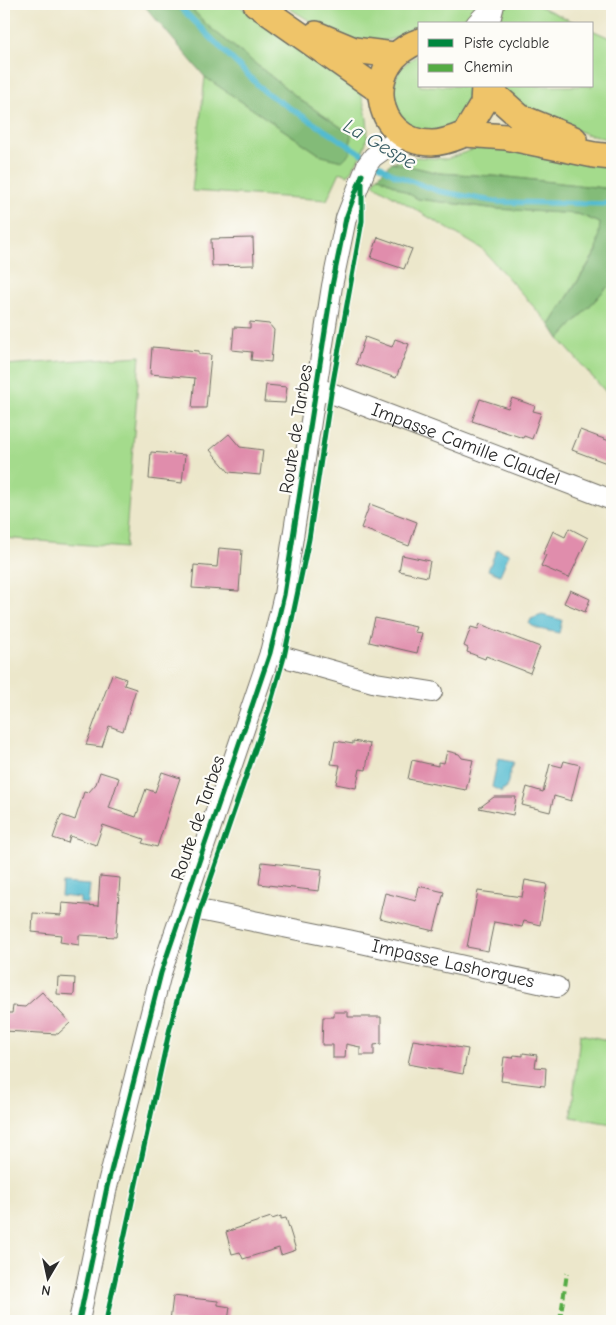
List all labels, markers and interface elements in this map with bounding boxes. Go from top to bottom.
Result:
legend [418,22,594,88]
text: Piste cyclable [464,34,550,52]
text: Chemin [464,58,513,76]
water label: La Gespe [340,114,420,174]
street label: Route de Tarbes [275,363,317,495]
street label: Impasse Camille Claudel [368,398,563,490]
street label: Route de Tarbes [166,753,230,883]
street label: Impasse Lashorgues [370,935,537,993]
north arrow [22,1252,72,1302]
text: N [40,1281,52,1299]

